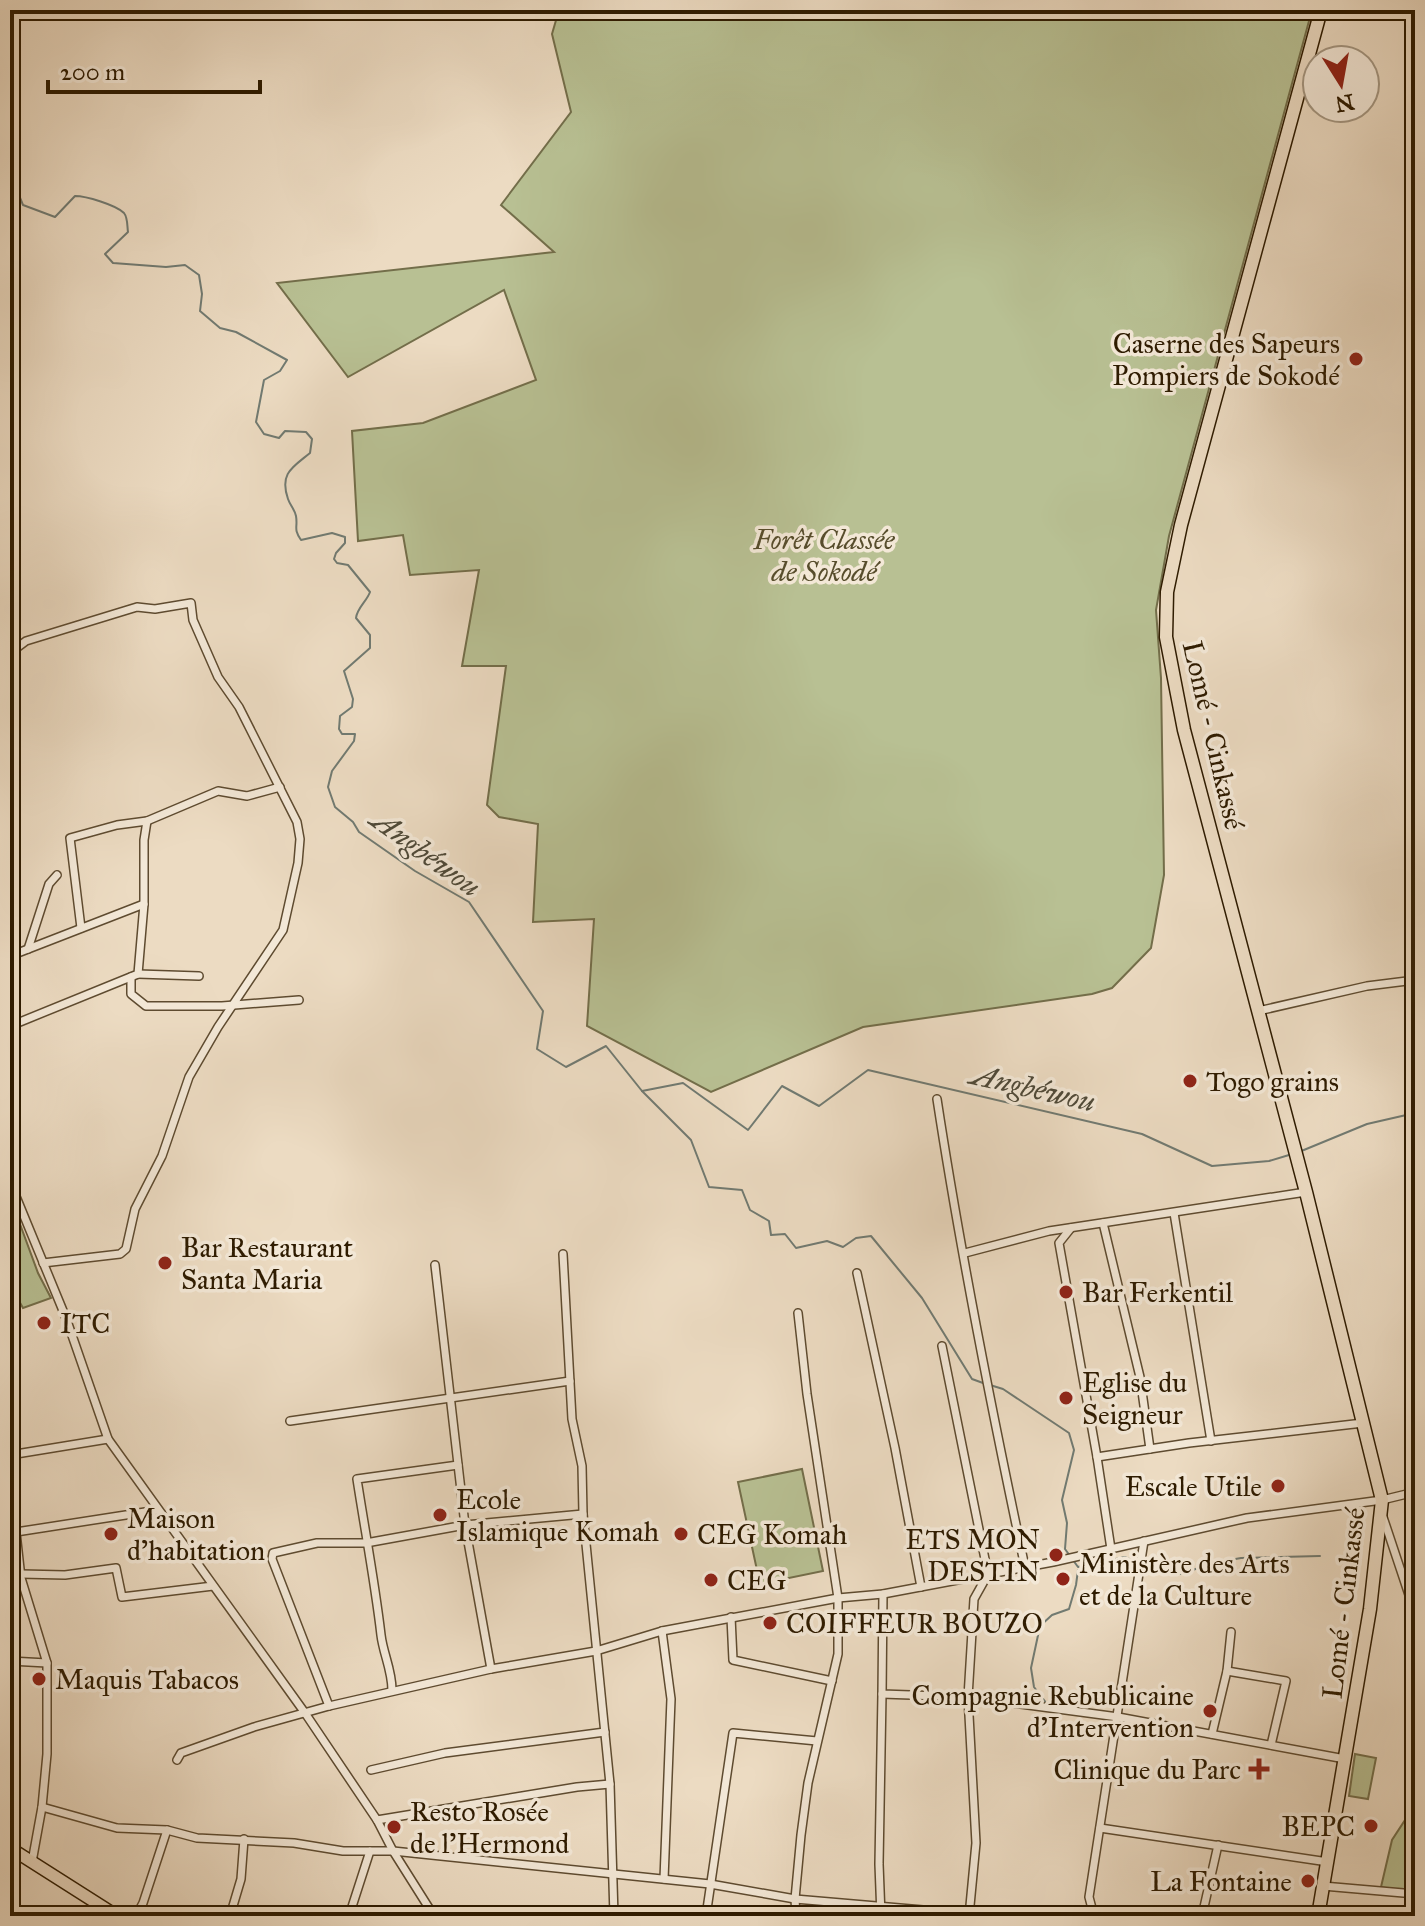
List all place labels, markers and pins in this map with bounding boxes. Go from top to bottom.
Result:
place label: Caserne des Sapeurs Pompiers de Sokodé [1112,326,1340,393]
marker: Caserne des Sapeurs Pompiers de Sokodé [1347,350,1365,368]
place label: Togo grains [1206,1064,1339,1099]
marker: Togo grains [1181,1072,1199,1090]
place label: Bar Restaurant Santa Maria [181,1230,353,1297]
marker: Bar Restaurant Santa Maria [156,1254,174,1272]
place label: Bar Ferkentil [1082,1275,1234,1310]
marker: Bar Ferkentil [1057,1283,1075,1301]
place label: ITC [60,1306,110,1341]
marker: ITC [35,1314,53,1332]
place label: Eglise du Seigneur [1082,1365,1187,1432]
marker: Eglise du Seigneur [1057,1389,1075,1407]
place label: Escale Utile [1125,1469,1262,1504]
marker: Escale Utile [1269,1477,1287,1495]
place label: Ecole Islamique Komah [456,1482,659,1549]
place label: Maison d'habitation [127,1501,265,1568]
marker: Ecole Islamique Komah [431,1506,449,1524]
place label: CEG Komah [697,1517,848,1552]
place label: ETS MON DESTIN [905,1522,1040,1589]
marker: Maison d'habitation [102,1525,120,1543]
marker: CEG Komah [672,1525,690,1543]
marker: ETS MON DESTIN [1047,1546,1065,1564]
place label: Ministère des Arts et de la Culture [1079,1546,1290,1613]
place label: CEG [727,1563,787,1598]
marker: Ministère des Arts et de la Culture [1054,1570,1072,1588]
marker: CEG [702,1571,720,1589]
place label: COIFFEUR BOUZO [786,1606,1043,1641]
marker: COIFFEUR BOUZO [761,1614,779,1632]
place label: Maquis Tabacos [55,1662,239,1697]
marker: Maquis Tabacos [30,1670,48,1688]
place label: Compagnie Rebublicaine d'Intervention [911,1678,1194,1745]
marker: Compagnie Rebublicaine d'Intervention [1201,1702,1219,1720]
place label: Clinique du Parc [1053,1752,1241,1787]
marker: Clinique du Parc [1248,1758,1270,1780]
place label: Resto Rosée de l'Hermond [410,1794,569,1861]
place label: BEPC [1282,1809,1355,1844]
marker: BEPC [1362,1817,1380,1835]
marker: Resto Rosée de l'Hermond [385,1818,403,1836]
place label: La Fontaine [1150,1864,1292,1899]
marker: La Fontaine [1299,1872,1317,1890]

